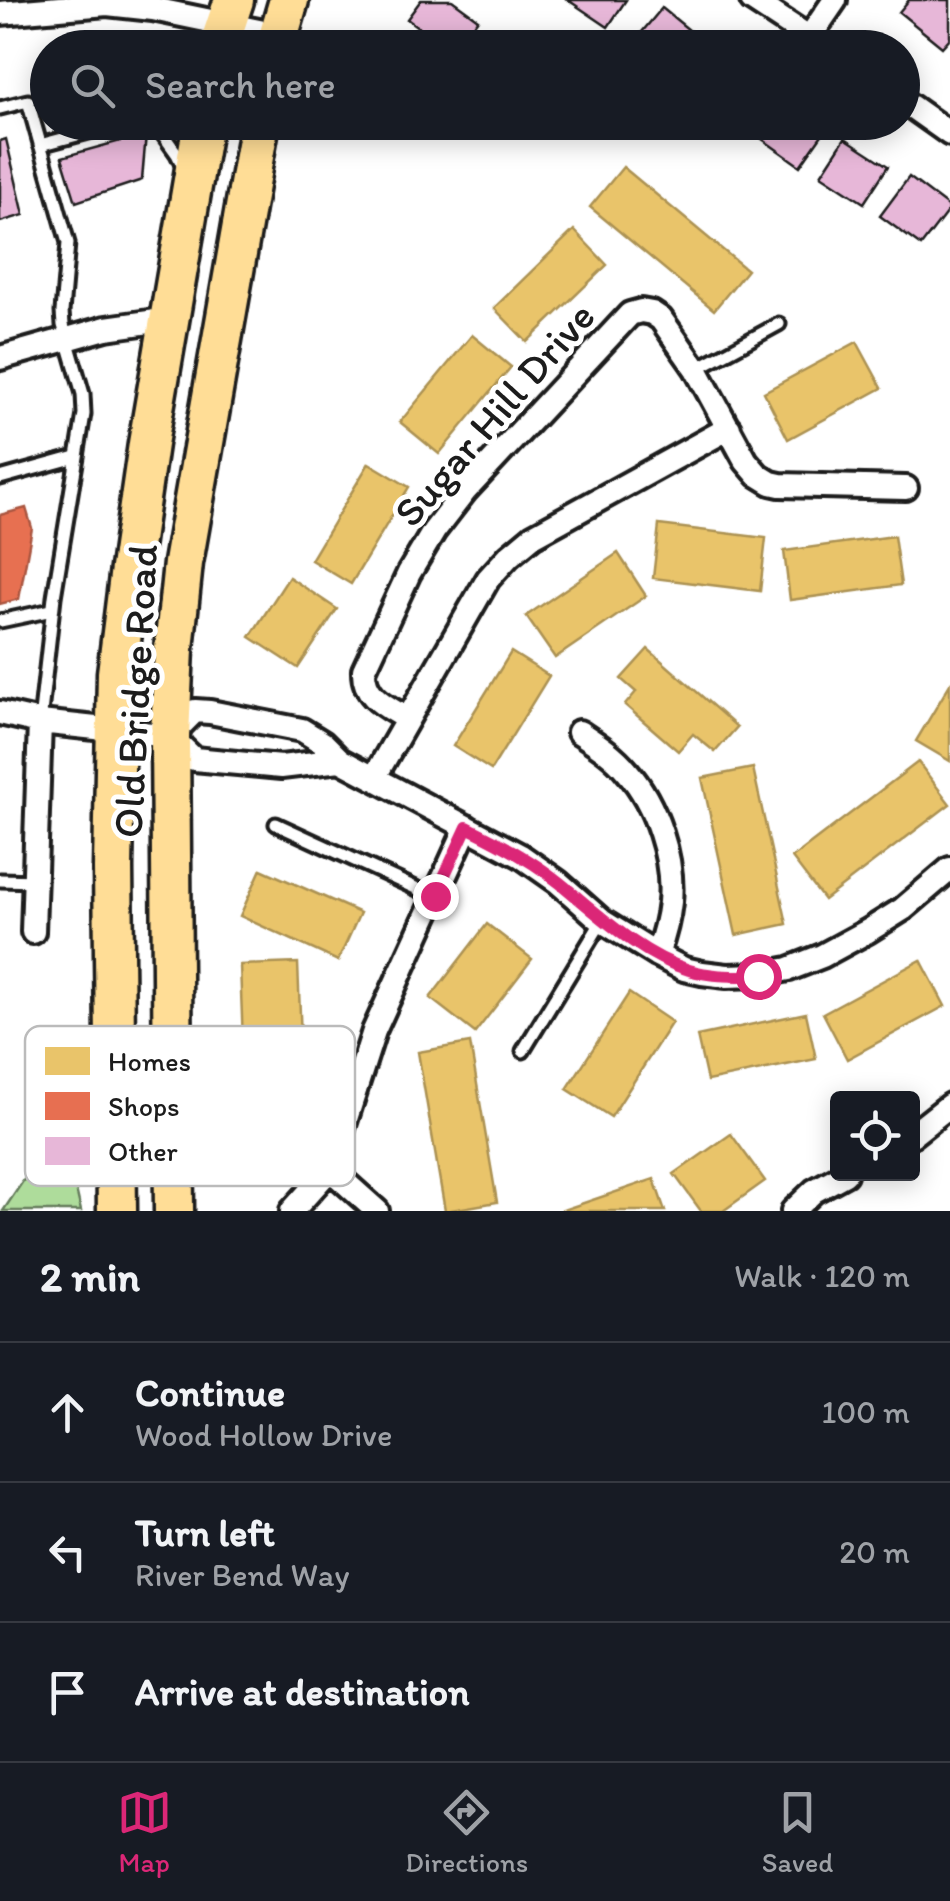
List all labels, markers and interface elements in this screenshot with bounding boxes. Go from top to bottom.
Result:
search box [30,30,920,140]
icon: search [65,58,120,113]
text: Search here [145,62,336,108]
street label: Sugar Hill Drive [383,291,605,537]
street label: Old Bridge Road [102,543,168,839]
route end [413,874,459,920]
route start [736,954,782,1000]
legend [25,1026,355,1186]
text: Homes [108,1044,191,1078]
text: Shops [108,1089,180,1123]
map controls [830,1091,920,1181]
button: locate [830,1091,920,1181]
text: Other [108,1134,178,1168]
text: 2 min [40,1251,140,1302]
text: Walk · 120 m [734,1257,910,1295]
text: Continue [135,1370,285,1416]
icon: ahead [40,1385,95,1440]
text: 100 m [822,1393,910,1431]
text: Wood Hollow Drive [135,1416,392,1454]
text: Turn left [135,1510,275,1556]
icon: left [40,1525,95,1580]
text: 20 m [839,1533,910,1571]
text: River Bend Way [135,1556,350,1594]
icon: arrive [40,1665,95,1720]
text: Arrive at destination [135,1669,470,1715]
tab: Map [117,1785,172,1879]
tab: Directions [405,1785,528,1879]
tab: Saved [762,1785,833,1879]

